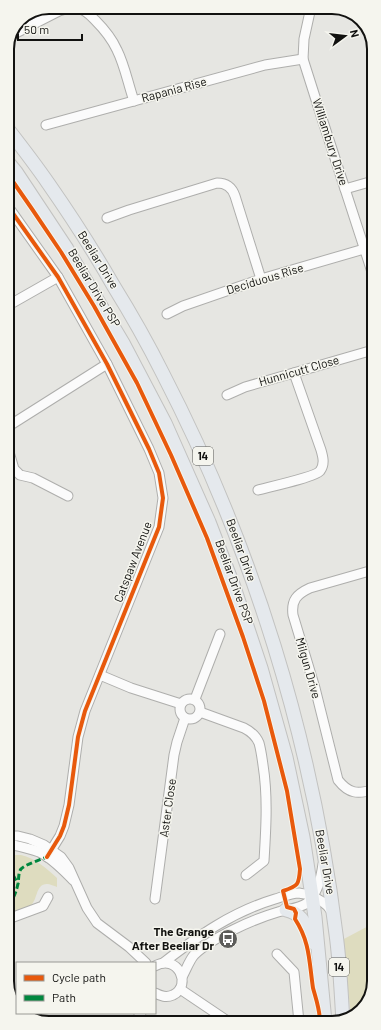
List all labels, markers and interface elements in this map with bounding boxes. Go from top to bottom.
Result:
scale bar [18,16,82,42]
north arrow [325,16,365,56]
text: 50 m [24,22,49,36]
text: N [348,28,362,39]
street label: Rapania Rise [140,74,208,104]
street label: Williambury Drive [310,96,352,187]
street label: Beeliar Drive [75,228,122,291]
street label: Beeliar Drive PSP [66,246,124,329]
street label: Deciduous Rise [224,260,305,296]
street label: Hunnicutt Close [257,352,340,388]
road number: 14 [193,447,213,465]
street label: Beeliar Drive [224,516,260,583]
street label: Catspaw Avenue [110,519,154,604]
street label: Beeliar Drive PSP [213,537,257,626]
street label: Milgun Drive [294,636,324,700]
street label: Aster Close [156,778,178,838]
street label: Beeliar Drive [313,828,339,895]
place label: The Grange After Beeliar Dr [132,924,214,952]
bus stop icon: The Grange After Beeliar Dr [217,928,239,950]
road number: 14 [329,958,349,976]
legend [16,962,156,1014]
text: Cycle path [52,970,106,984]
text: Path [52,990,76,1004]

